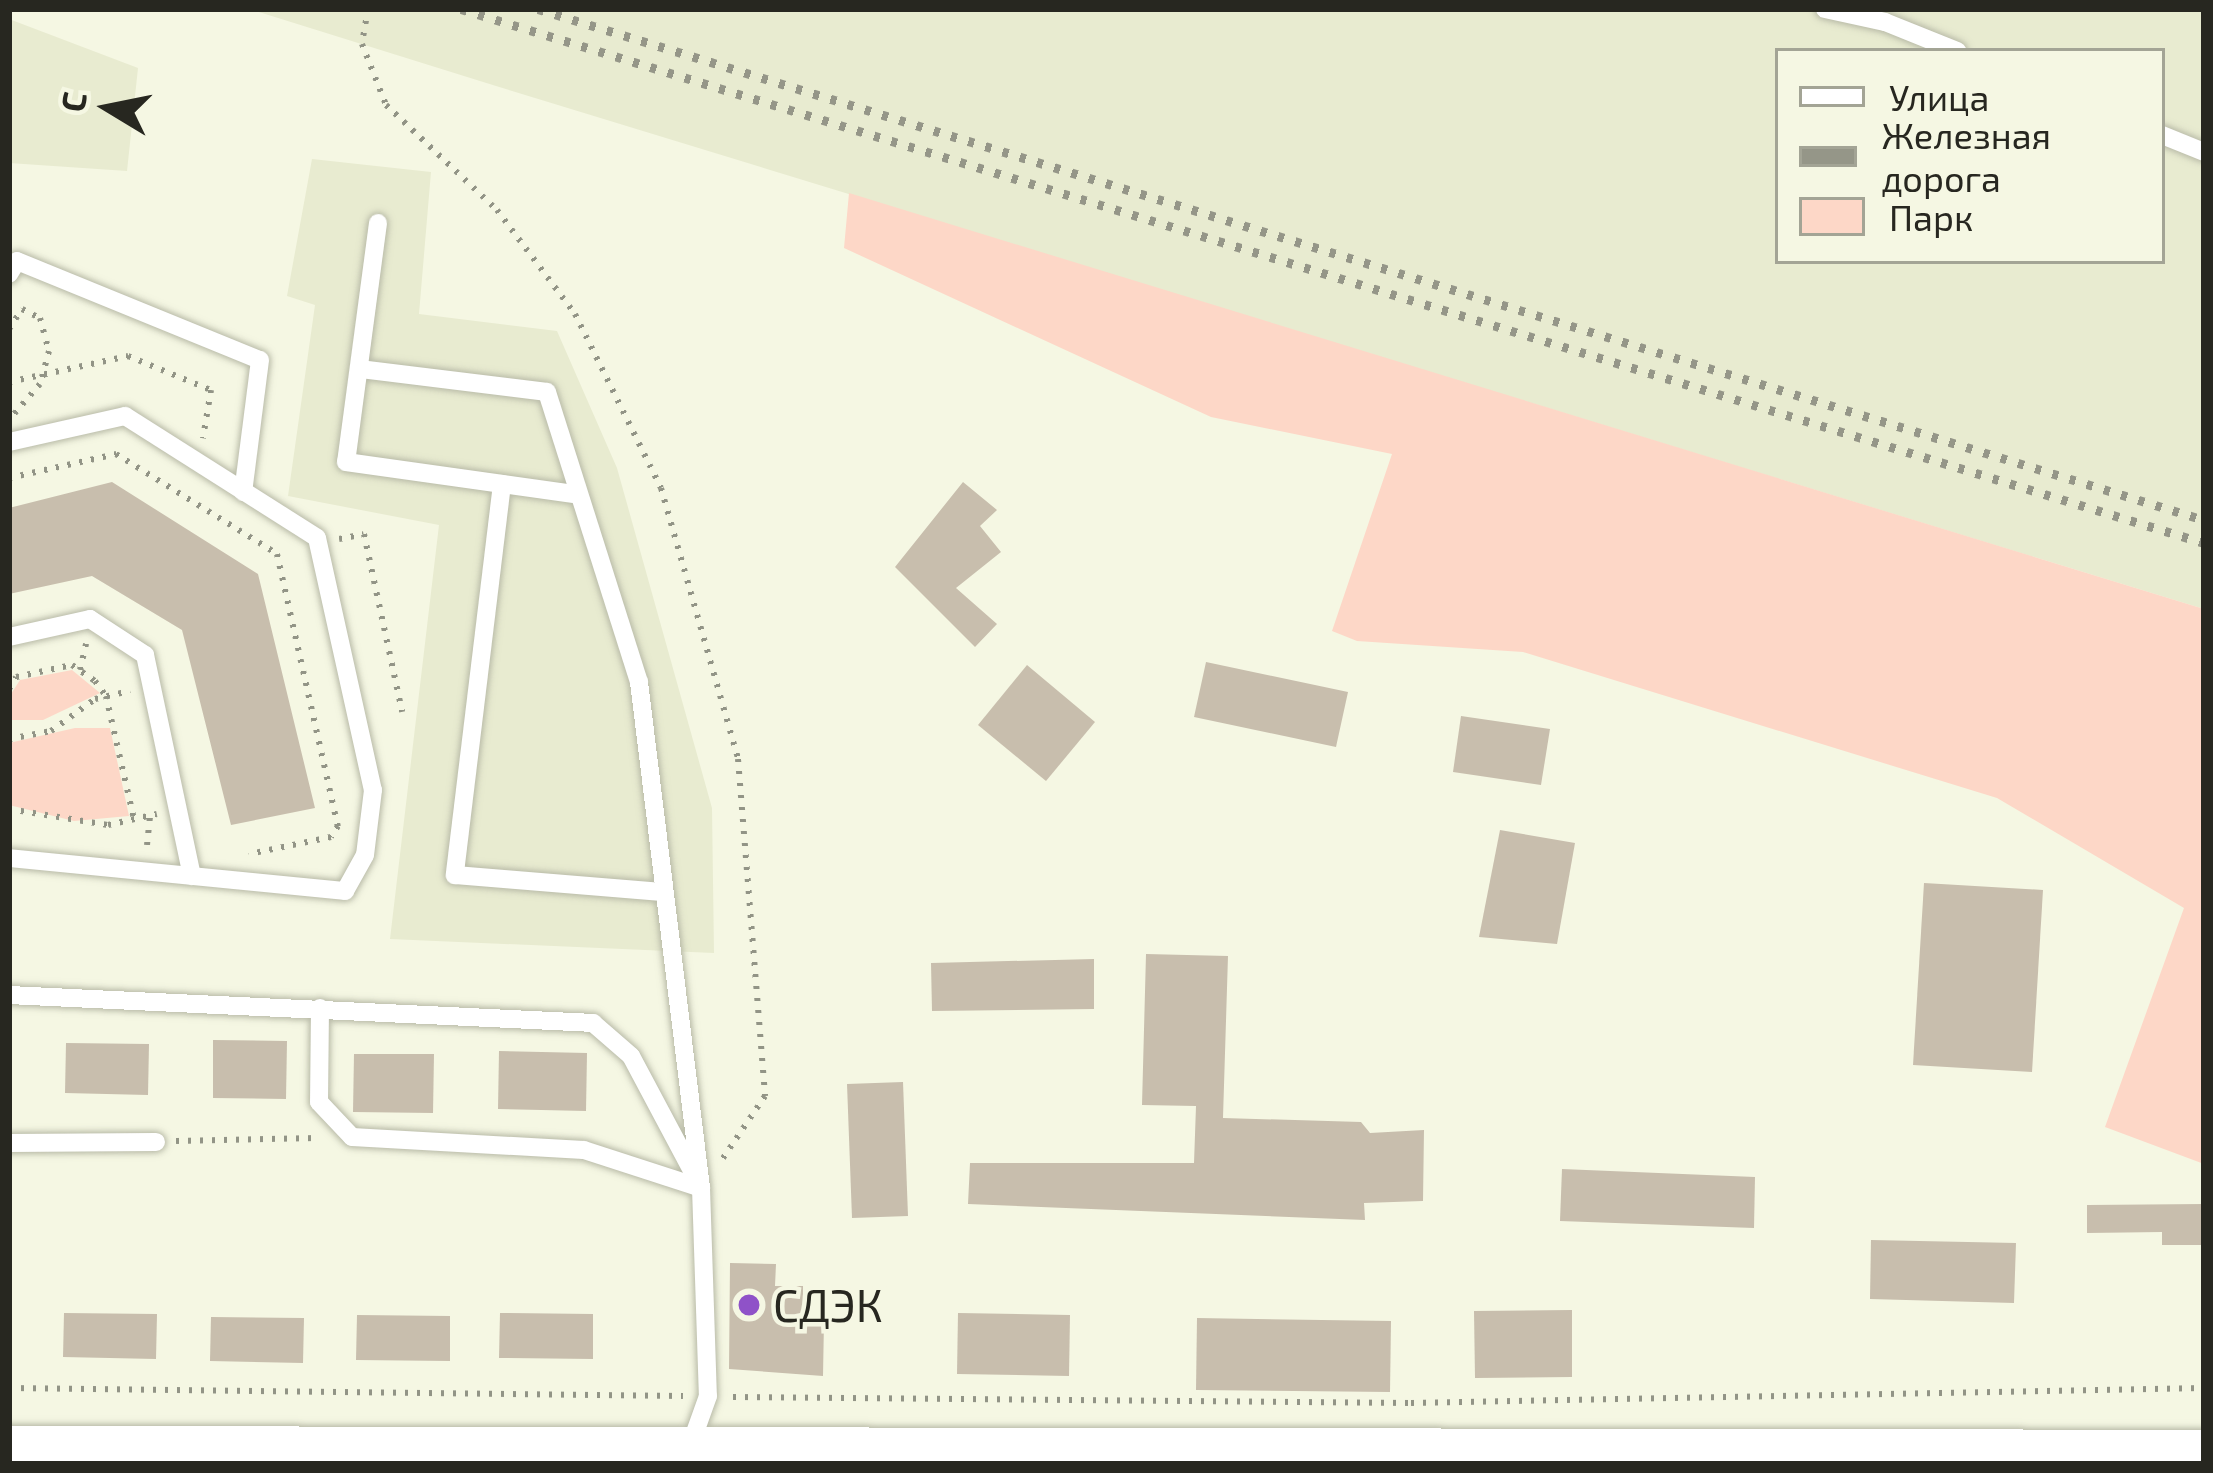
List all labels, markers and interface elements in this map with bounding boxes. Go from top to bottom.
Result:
north arrow [48,48,168,168]
legend [1775,48,2165,264]
text: Улица [1889,75,1989,118]
text: С [51,89,94,115]
text: Железная дорога [1881,113,2051,199]
text: Парк [1889,195,1973,238]
place label: СДЭК [773,1278,883,1332]
marker: СДЭК [736,1292,762,1318]

